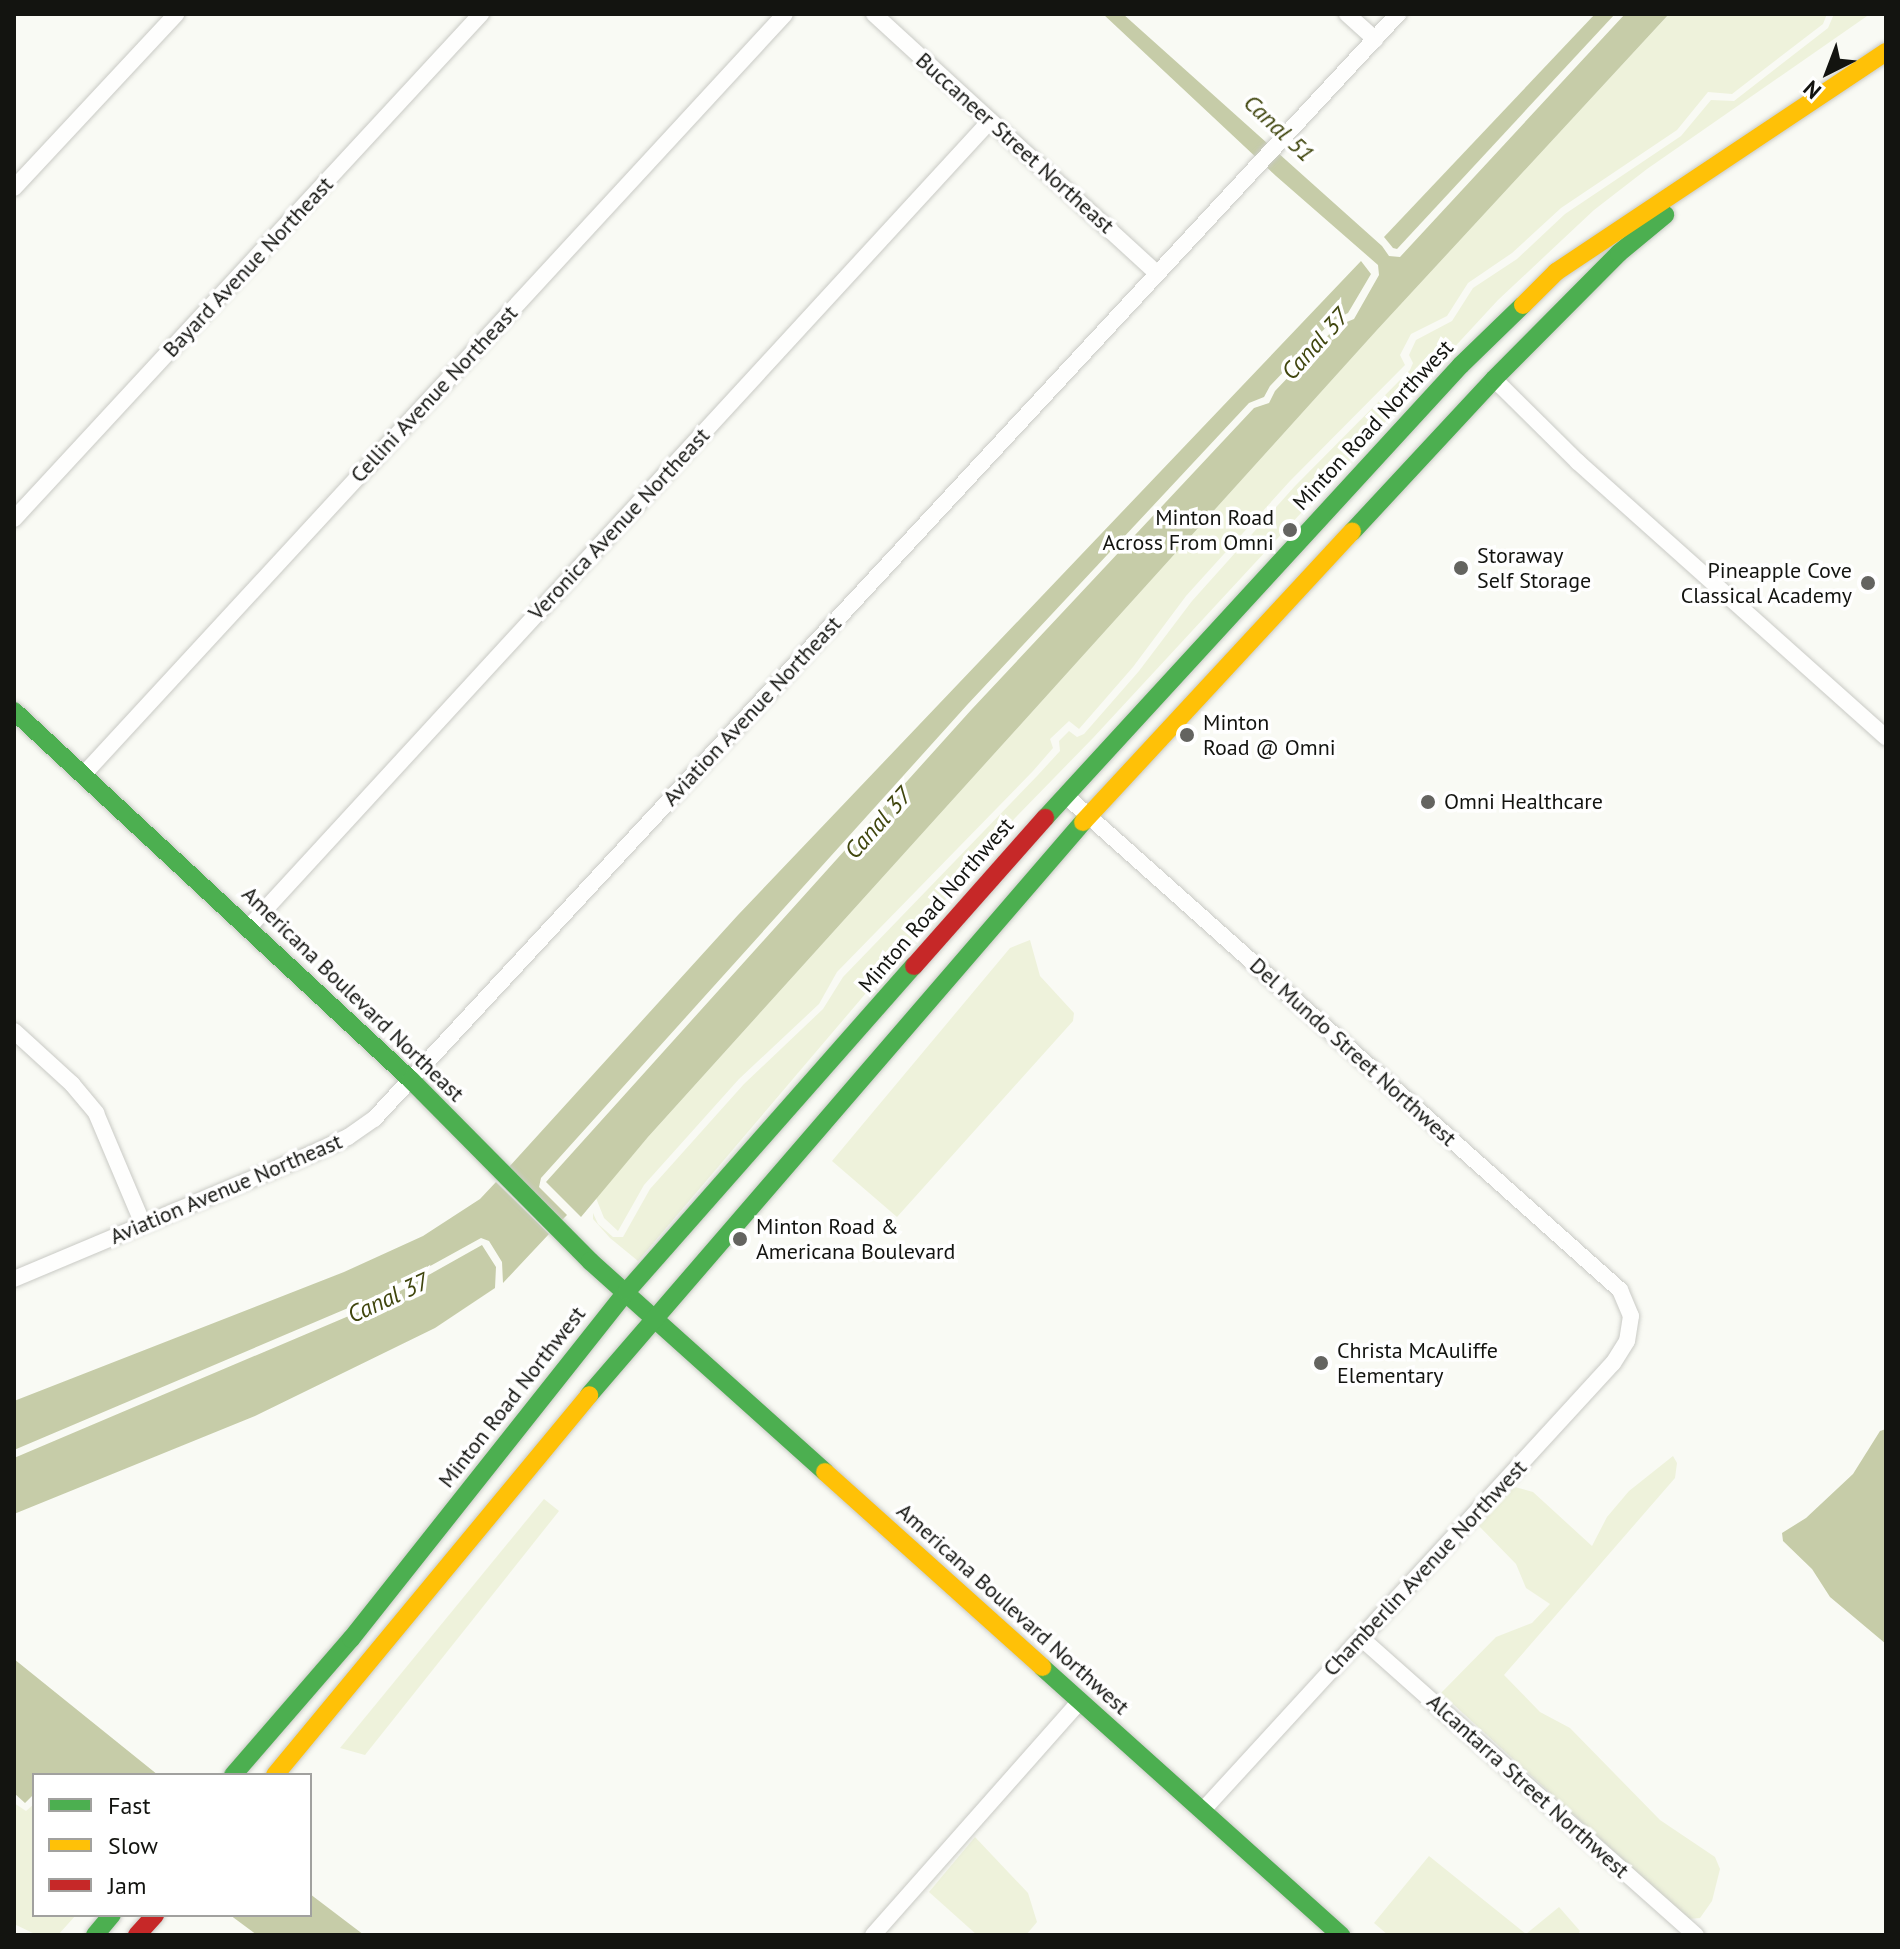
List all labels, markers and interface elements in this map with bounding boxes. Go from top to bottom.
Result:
north arrow [1788,32,1868,112]
street label: Buccaneer Street Northeast [910,47,1120,239]
text: N [1797,75,1827,105]
water label: Canal 51 [1238,88,1320,168]
street label: Bayard Avenue Northeast [157,171,339,363]
street label: Cellini Avenue Northeast [345,300,523,488]
water label: Canal 37 [1276,302,1354,386]
street label: Minton Road Northwest [1287,335,1459,515]
street label: Veronica Avenue Northeast [523,422,715,626]
place label: Minton Road Across From Omni [1103,504,1274,556]
marker: Minton Road Across From Omni [1281,521,1299,539]
place label: Storaway Self Storage [1477,542,1591,594]
place label: Pineapple Cove Classical Academy [1680,557,1852,608]
marker: Storaway Self Storage [1452,559,1470,577]
marker: Pineapple Cove Classical Academy [1859,574,1877,592]
street label: Aviation Avenue Northeast [657,611,847,811]
place label: Minton Road @ Omni [1203,709,1336,760]
marker: Minton Road @ Omni [1178,726,1196,744]
water label: Canal 37 [839,781,917,865]
place label: Omni Healthcare [1444,789,1603,815]
marker: Omni Healthcare [1419,793,1437,811]
street label: Minton Road Northwest [853,812,1019,998]
street label: Americana Boulevard Northeast [237,881,469,1107]
street label: Del Mundo Street Northwest [1244,952,1462,1152]
street label: Aviation Avenue Northeast [106,1128,346,1250]
place label: Minton Road & Americana Boulevard [756,1213,955,1264]
marker: Minton Road & Americana Boulevard [731,1230,749,1248]
water label: Canal 37 [343,1267,433,1329]
street label: Minton Road Northwest [433,1301,591,1493]
place label: Christa McAuliffe Elementary [1337,1337,1498,1388]
marker: Christa McAuliffe Elementary [1312,1354,1330,1372]
street label: Chamberlin Avenue Northwest [1318,1454,1532,1682]
street label: Americana Boulevard Northwest [891,1498,1135,1720]
street label: Alcantarra Street Northwest [1422,1688,1634,1884]
legend [32,1773,312,1917]
text: Fast [108,1790,151,1821]
text: Slow [108,1830,158,1861]
text: Jam [108,1870,146,1901]

